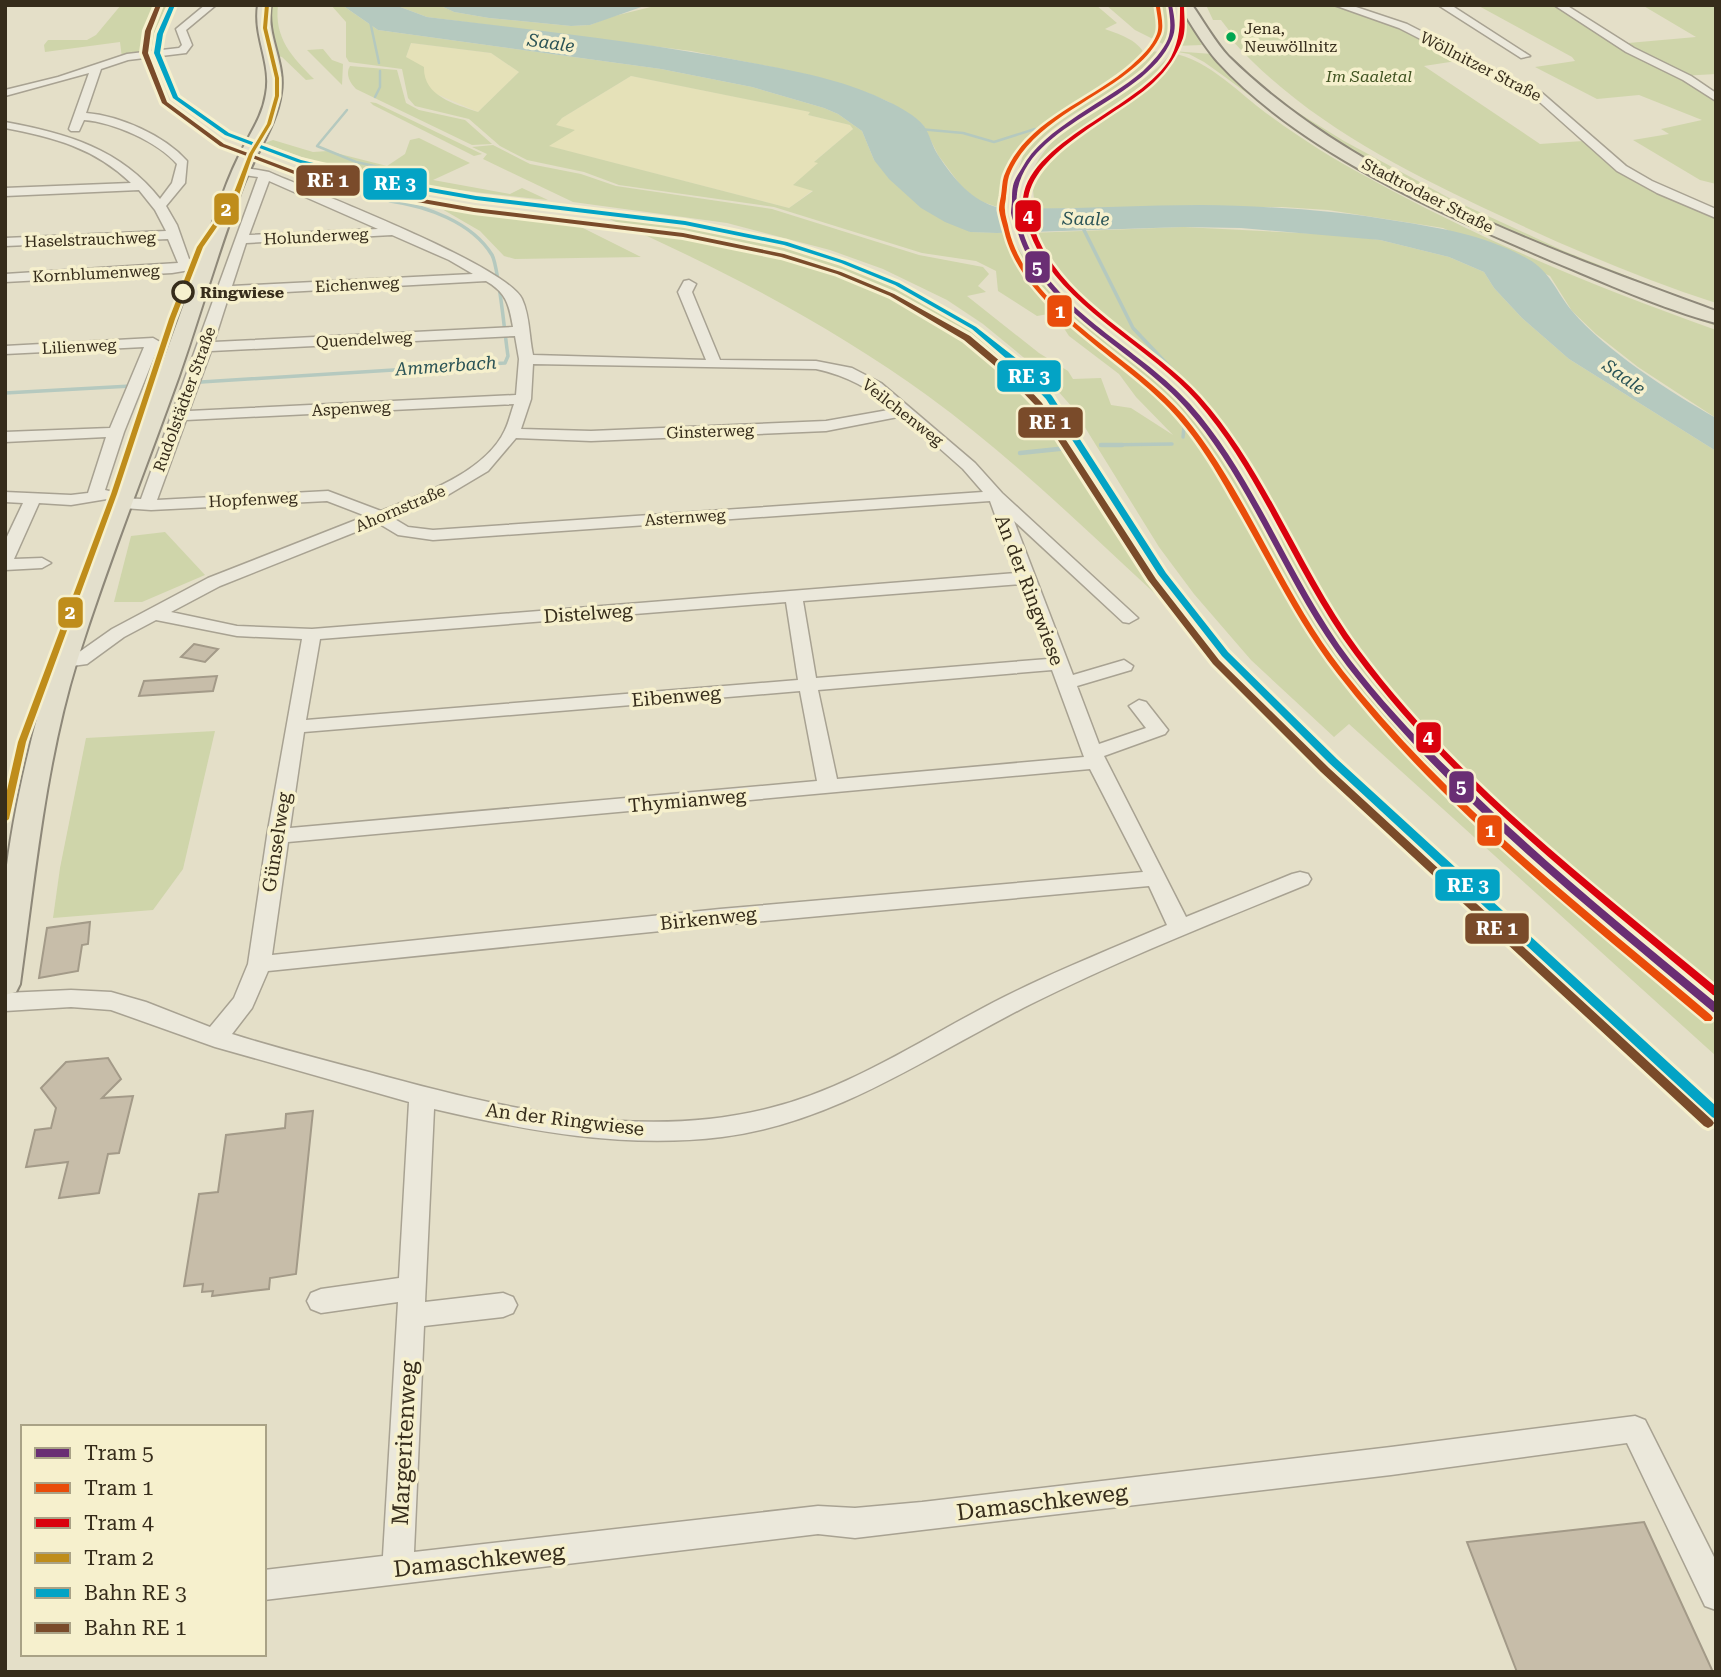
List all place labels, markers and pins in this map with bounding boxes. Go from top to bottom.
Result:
place label: Jena, Neuwöllnitz [1244,19,1338,56]
marker: Jena, Neuwöllnitz [1224,30,1238,44]
marker: Ringwiese [172,281,194,303]
place label: Ringwiese [200,283,284,302]

